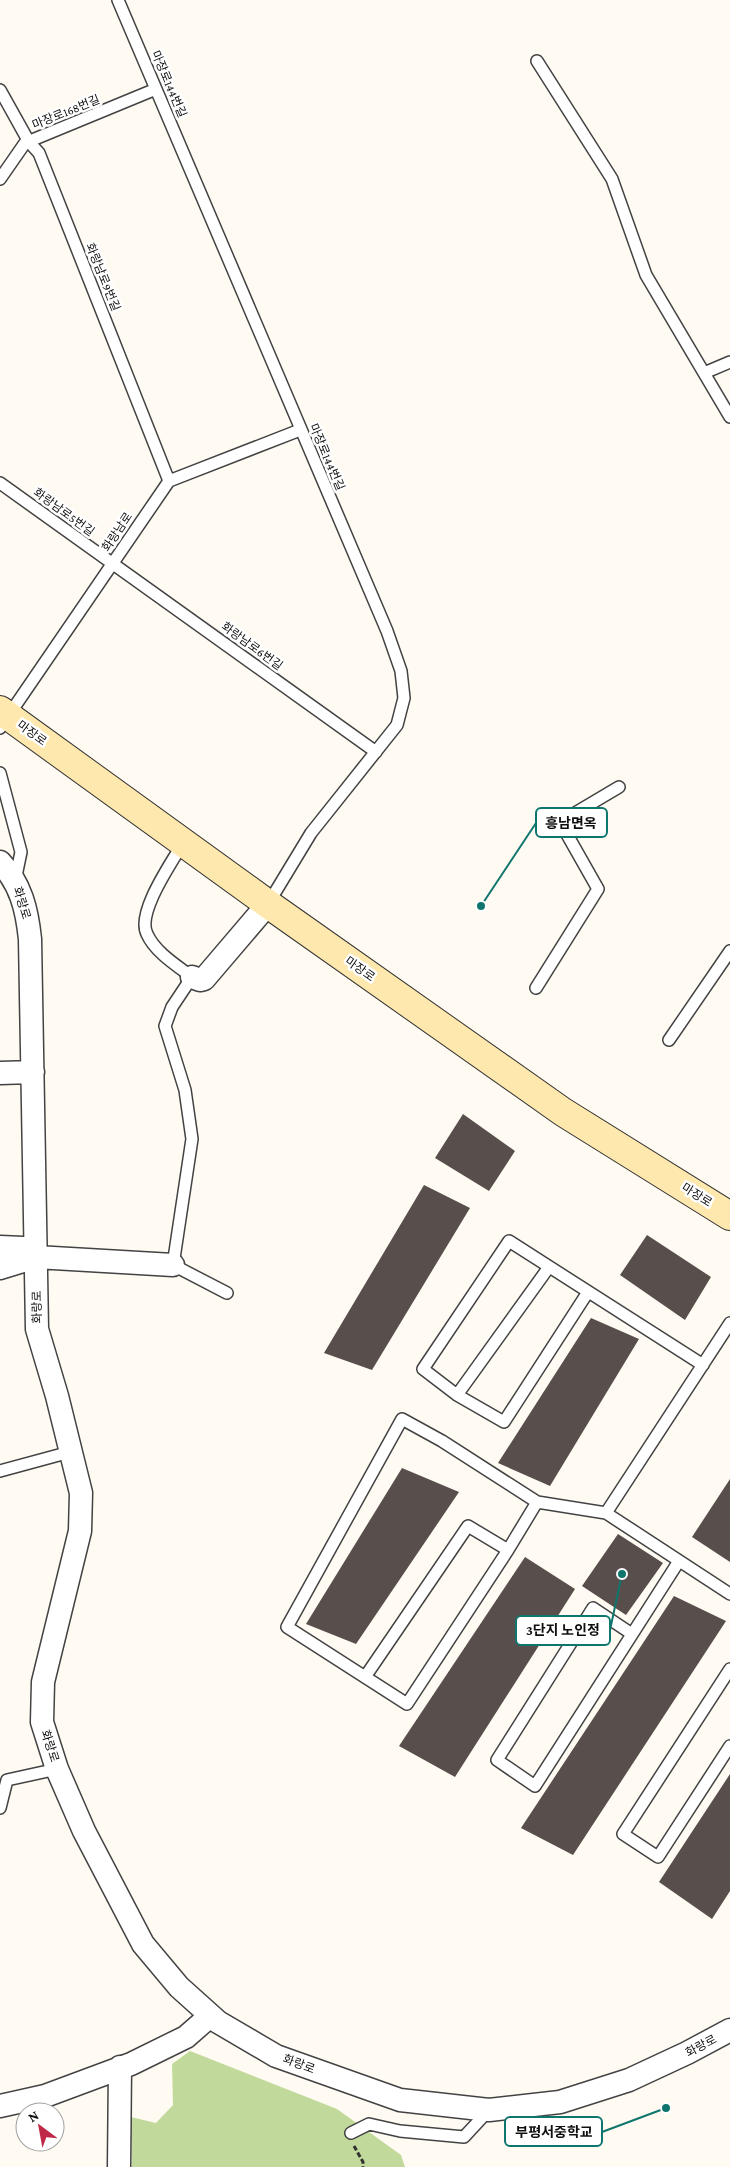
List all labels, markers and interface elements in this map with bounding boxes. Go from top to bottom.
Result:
street label: 마장로144번길 [149,48,189,120]
street label: 마장로168번길 [30,92,102,132]
street label: 화랑남로9번길 [83,241,123,313]
street label: 마장로144번길 [307,421,347,493]
street label: 화랑남로5번길 [31,485,97,539]
street label: 화랑남로 [99,510,135,554]
street label: 화랑남로6번길 [219,619,285,673]
street label: 마장로 [14,718,50,748]
callout: 흥남면옥 [536,808,607,837]
text: 흥남면옥 [545,815,597,831]
street label: 화랑로 [10,885,34,921]
street label: 마장로 [342,954,378,984]
street label: 마장로 [679,1180,715,1210]
street label: 화랑로 [30,1290,44,1324]
callout: 3단지 노인정 [516,1616,610,1645]
text: 3단지 노인정 [526,1622,600,1638]
street label: 화랑로 [38,1728,62,1764]
street label: 화랑로 [683,2032,719,2060]
street label: 화랑로 [281,2052,317,2076]
north arrow [15,2102,65,2152]
text: N [25,2106,42,2125]
callout: 부평서중학교 [505,2117,602,2146]
text: 부평서중학교 [515,2124,593,2140]

